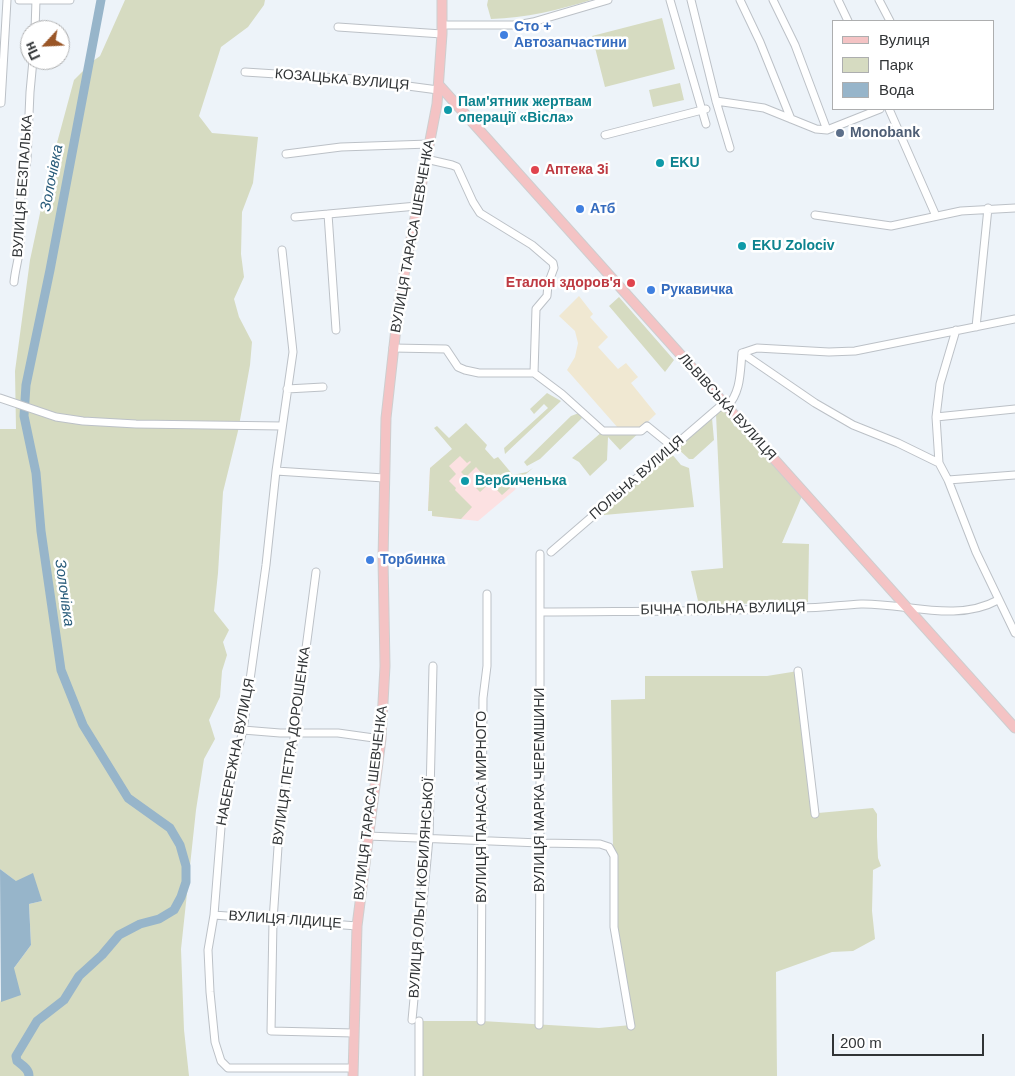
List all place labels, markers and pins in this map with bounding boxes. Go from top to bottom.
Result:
place label: Сто + Автозапчастини [514,19,627,52]
marker: Сто + Автозапчастини [498,29,510,41]
place label: Пам'ятник жертвам операції «Вісла» [458,94,592,126]
marker: Пам'ятник жертвам операції «Вісла» [442,104,454,116]
place label: Monobank [850,125,920,141]
marker: Monobank [834,127,846,139]
place label: EKU [670,155,700,171]
marker: EKU [654,157,666,169]
place label: Аптека 3і [545,162,609,178]
marker: Аптека 3і [529,164,541,176]
place label: Атб [590,201,615,217]
marker: Атб [574,203,586,215]
place label: EKU Zolociv [752,238,834,254]
marker: EKU Zolociv [736,240,748,252]
place label: Еталон здоров'я [506,275,621,291]
marker: Еталон здоров'я [625,277,637,289]
place label: Рукавичка [661,282,733,298]
marker: Рукавичка [645,284,657,296]
place label: Вербиченька [475,473,566,489]
marker: Вербиченька [459,475,471,487]
place label: Торбинка [380,552,445,568]
marker: Торбинка [364,554,376,566]

